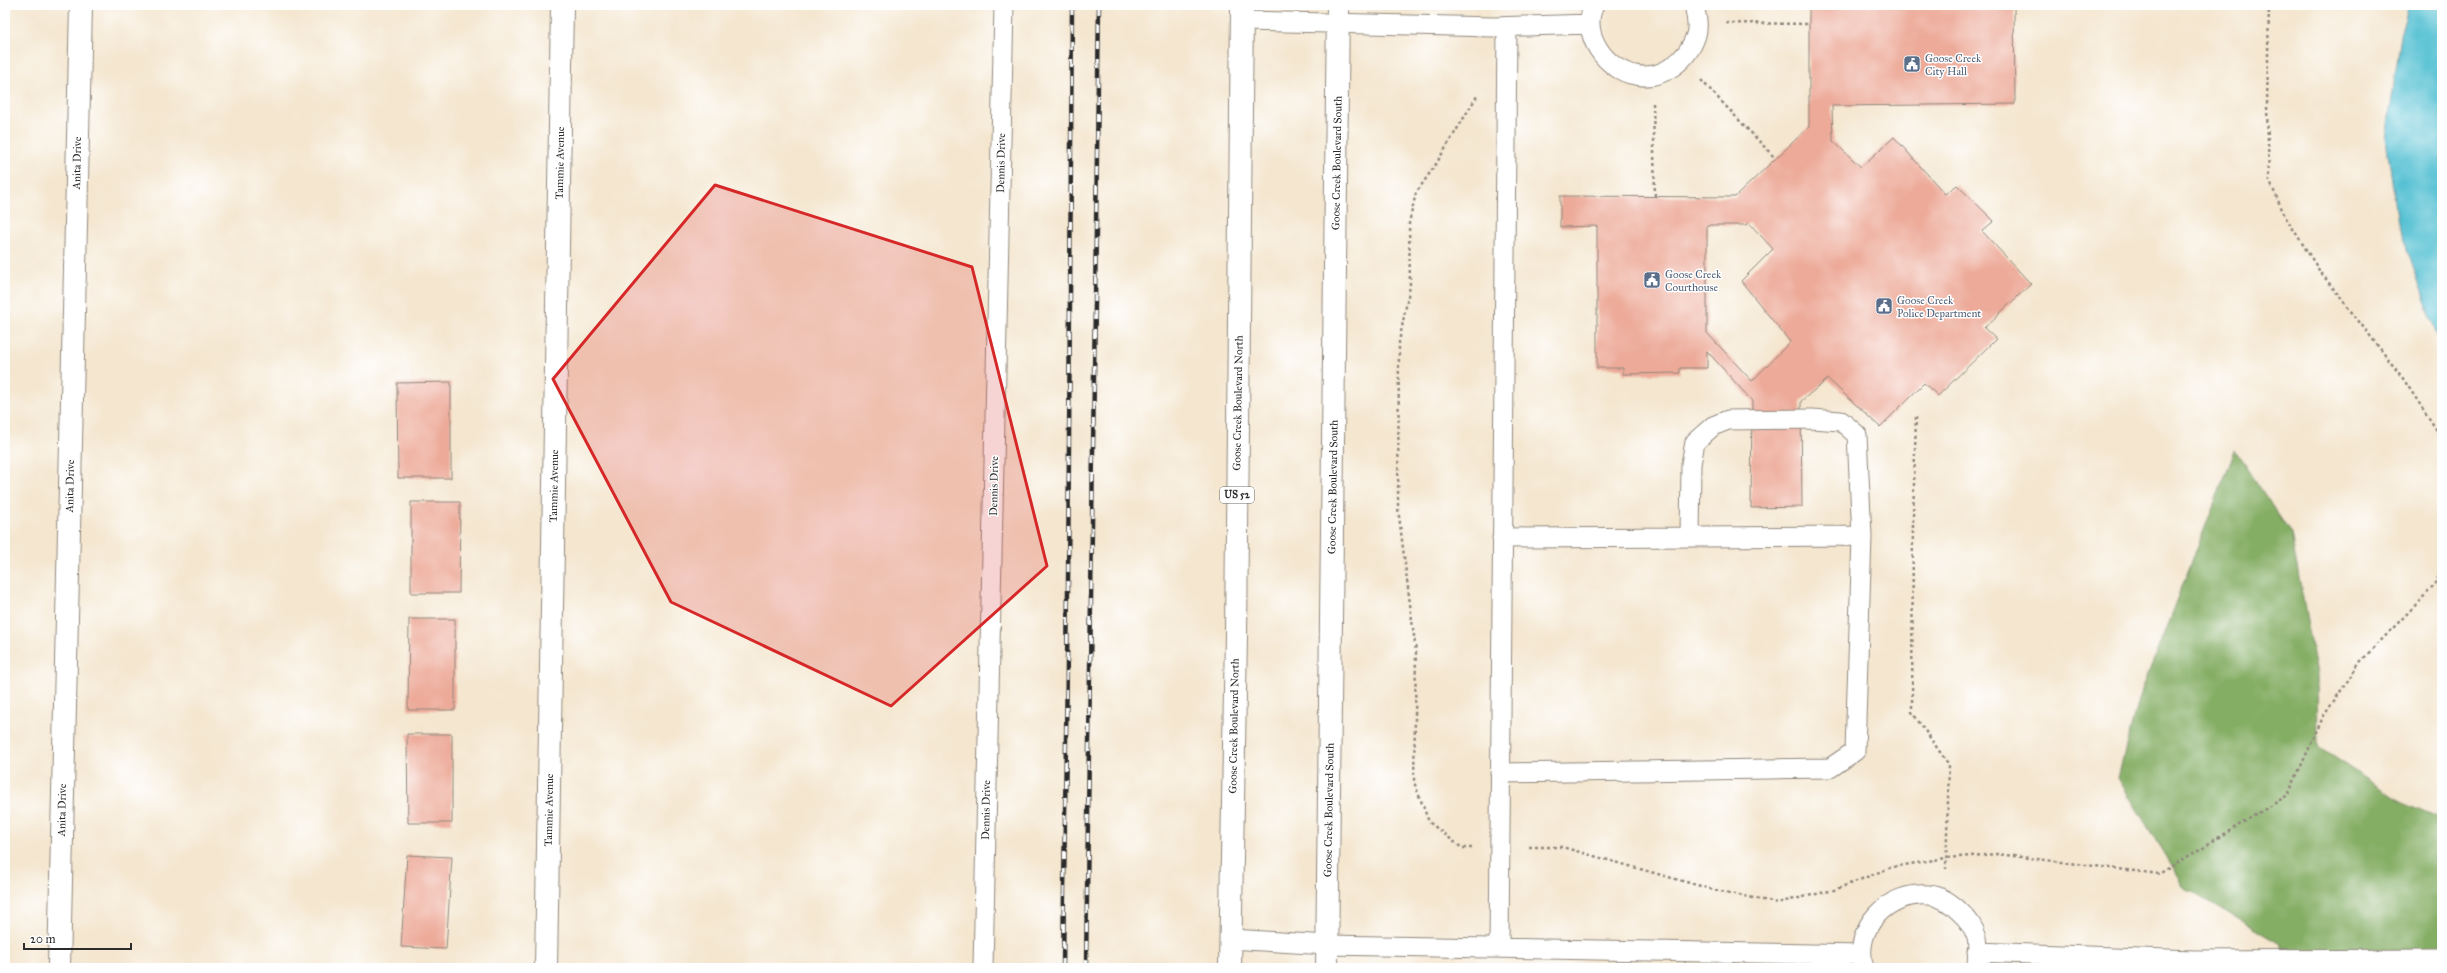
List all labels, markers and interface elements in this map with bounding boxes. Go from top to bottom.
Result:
place label: Goose Creek City Hall [1925,52,1982,78]
public building icon: Goose Creek City Hall [1902,54,1922,74]
street label: Goose Creek Boulevard South [1329,96,1345,230]
street label: Tammie Avenue [553,126,567,200]
street label: Dennis Drive [994,132,1008,193]
street label: Anita Drive [70,136,84,190]
place label: Goose Creek Courthouse [1665,268,1722,294]
public building icon: Goose Creek Courthouse [1642,270,1662,290]
place label: Goose Creek Police Department [1897,294,1981,320]
public building icon: Goose Creek Police Department [1874,296,1894,316]
street label: Goose Creek Boulevard North [1230,335,1246,471]
street label: Goose Creek Boulevard South [1325,420,1341,554]
street label: Tammie Avenue [547,449,561,523]
street label: Dennis Drive [987,455,1001,516]
street label: Anita Drive [63,459,77,513]
road number: US 52 [1220,487,1254,503]
street label: Goose Creek Boulevard North [1226,658,1242,794]
street label: Goose Creek Boulevard South [1321,743,1337,877]
street label: Tammie Avenue [542,773,556,847]
street label: Dennis Drive [979,779,993,840]
street label: Anita Drive [55,783,69,837]
scale bar [24,925,131,951]
text: 20 m [30,932,56,946]

